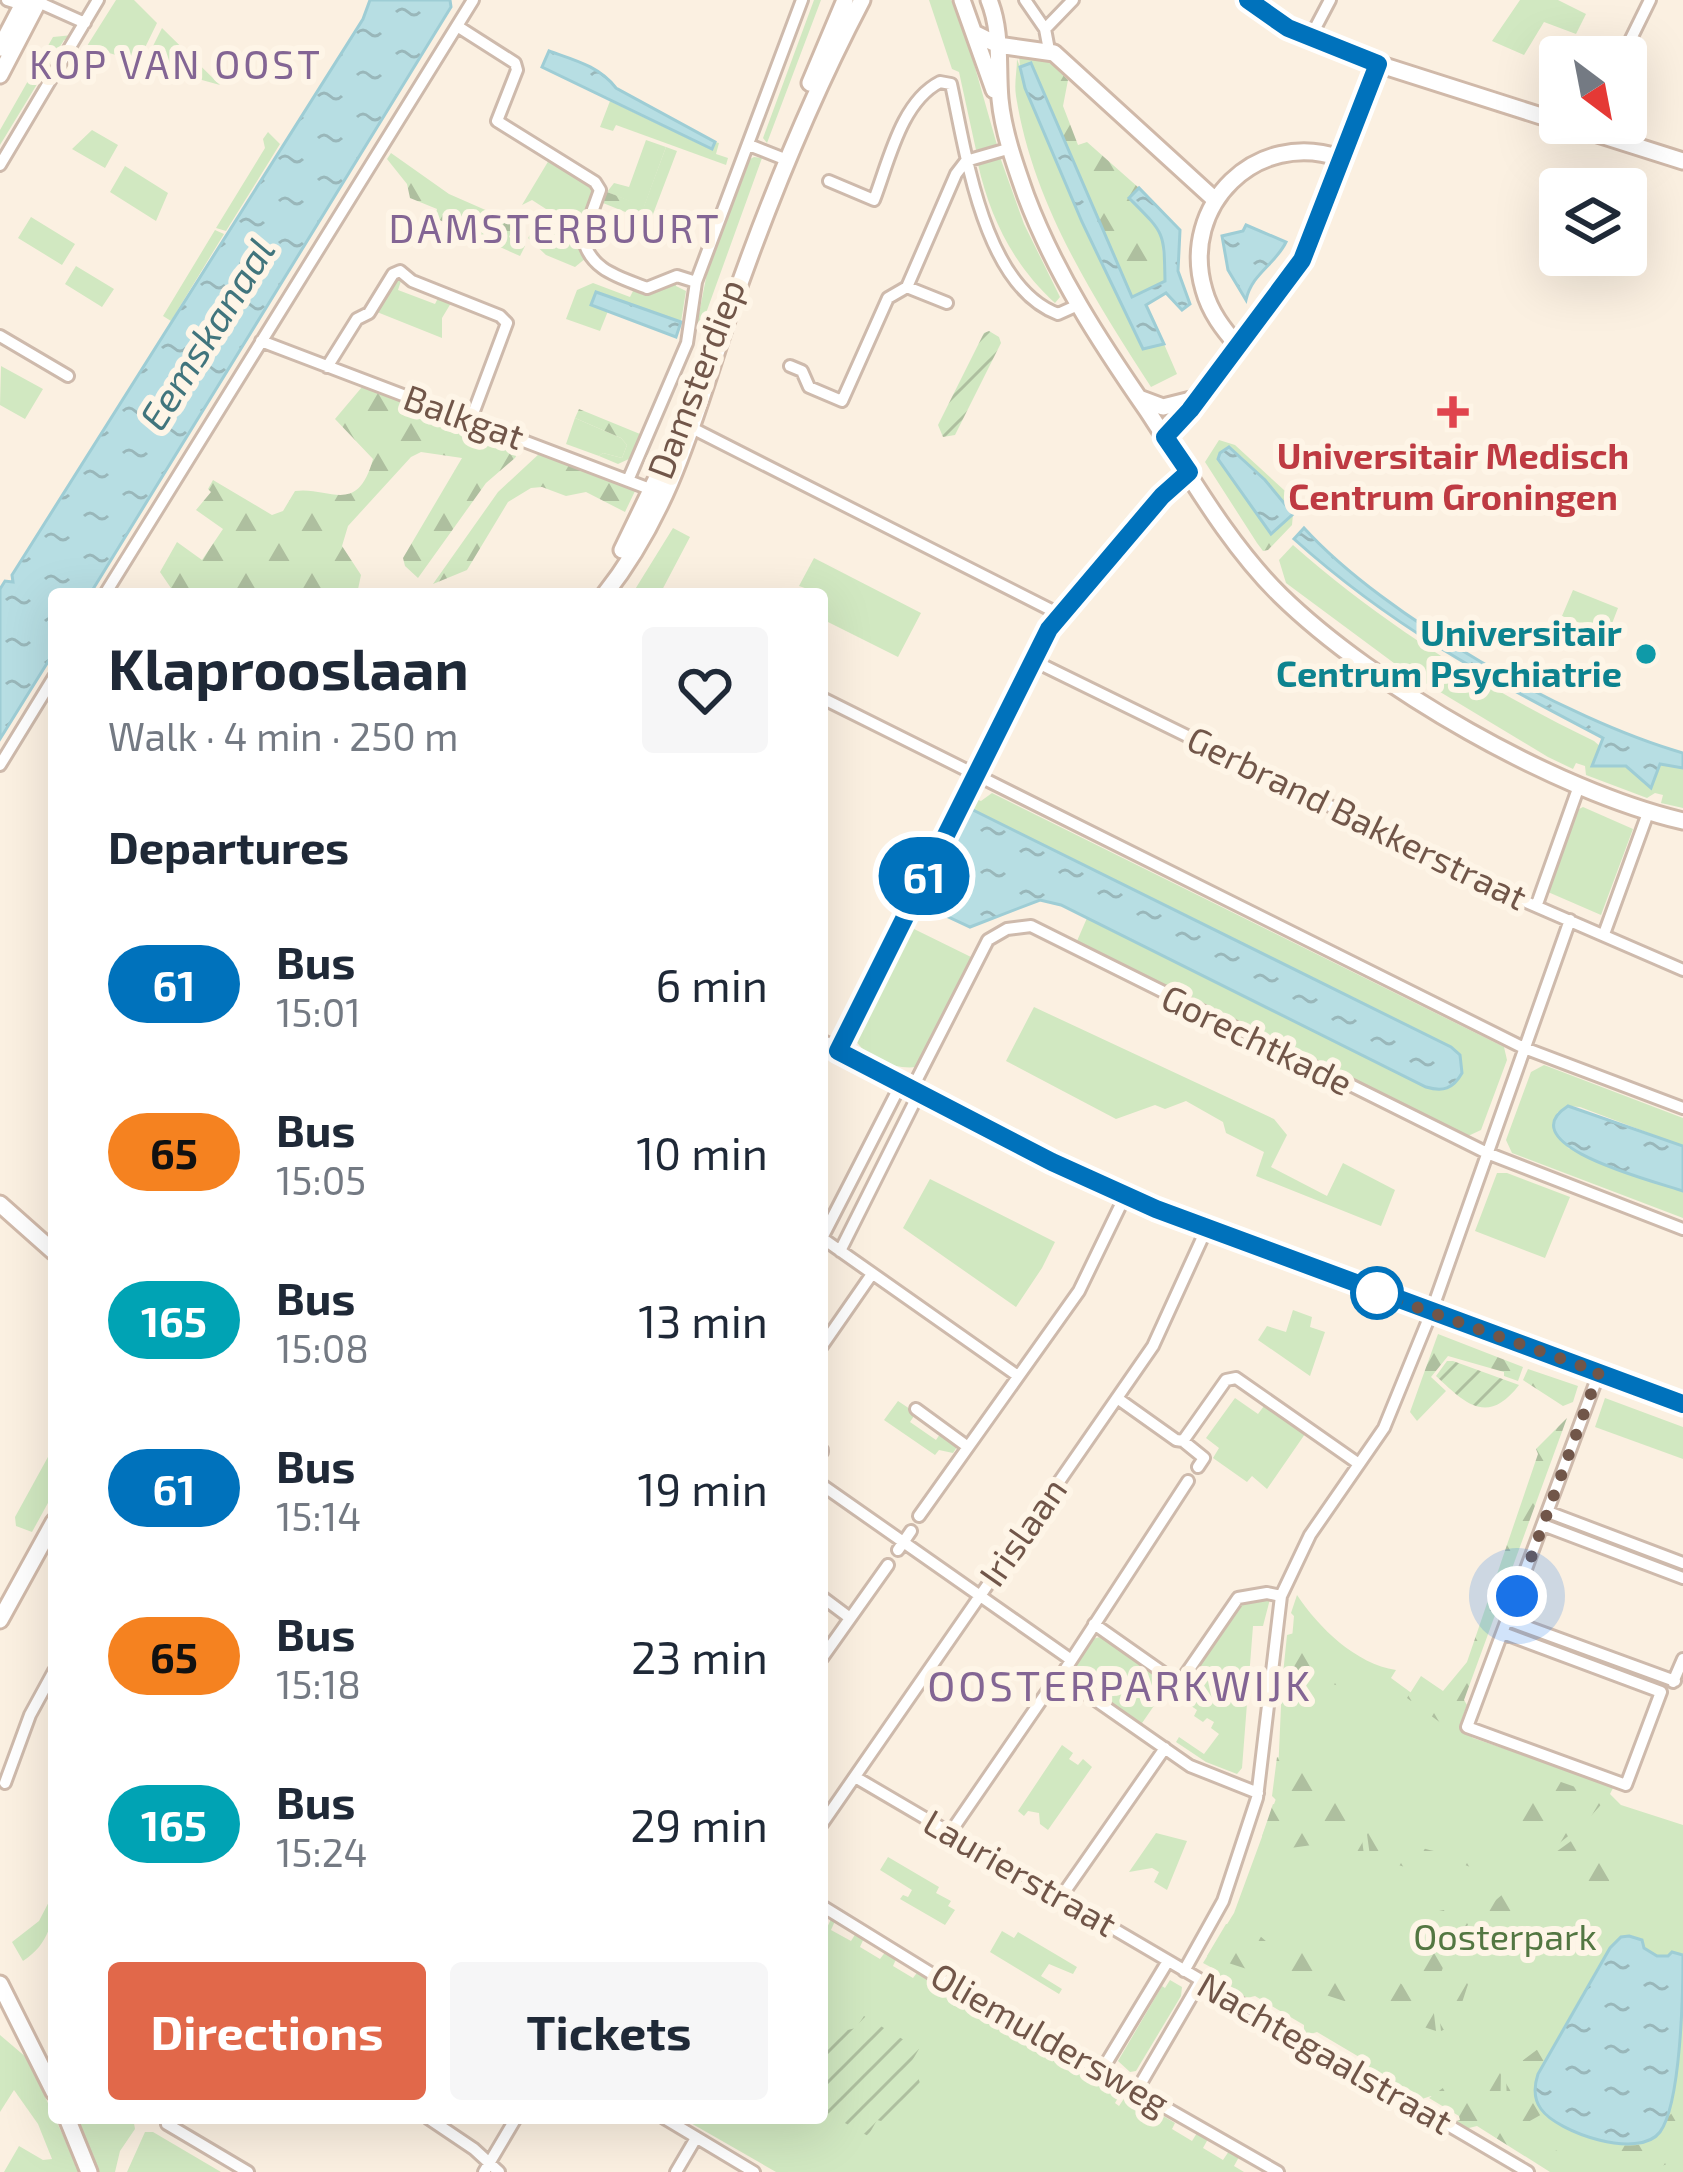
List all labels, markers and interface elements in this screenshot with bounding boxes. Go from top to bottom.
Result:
north arrow [1539,36,1647,144]
map controls [1539,36,1647,276]
district label: KOP VAN OOST [29,40,323,87]
button: layers [1539,168,1647,276]
district label: DAMSTERBUURT [388,204,722,251]
water label: Eemskanaal [128,229,283,438]
street label: Damsterdiep [637,273,752,484]
street label: Balkgat [399,374,530,457]
marker: Universitair Medisch Centrum Groningen [1437,396,1469,428]
place label: Universitair Medisch Centrum Groningen [1277,433,1629,517]
place label: Universitair Centrum Psychiatrie [1276,610,1623,695]
button: heart [642,627,768,753]
text: Klaprooslaan [108,633,469,701]
marker: Universitair Centrum Psychiatrie [1633,641,1659,667]
text: Walk · 4 min · 250 m [108,712,459,759]
street label: Gerbrand Bakkerstraat [1181,716,1534,918]
text: Departures [108,819,349,873]
line badge: 61 [870,837,978,915]
text: 61 [903,851,945,901]
text: Bus [276,934,355,988]
text: 6 min [655,957,768,1011]
text: 61 [153,959,195,1009]
street label: Gorechtkade [1155,974,1360,1103]
text: 15:01 [276,988,361,1035]
text: Bus [276,1102,355,1156]
text: 10 min [636,1125,768,1179]
text: 65 [150,1127,198,1177]
text: 15:05 [276,1156,366,1203]
unlabelled marker [1352,1268,1402,1318]
text: Bus [276,1270,355,1324]
text: 13 min [638,1293,768,1347]
text: 165 [141,1295,207,1345]
text: 15:08 [276,1324,369,1371]
text: Bus [276,1438,355,1492]
text: 19 min [638,1461,768,1515]
text: 61 [153,1463,195,1513]
street label: Irislaan [969,1469,1074,1594]
text: 15:14 [276,1492,361,1539]
your location [1487,1566,1547,1626]
text: Bus [276,1606,355,1660]
text: 23 min [631,1629,768,1683]
text: 65 [150,1631,198,1681]
district label: OOSTERPARKWIJK [927,1659,1313,1709]
text: 15:18 [276,1660,361,1707]
text: Bus [276,1774,355,1828]
text: 29 min [630,1797,768,1851]
text: 165 [141,1799,207,1849]
street label: Laurierstraat [917,1799,1125,1944]
text: 15:24 [276,1828,368,1875]
park label: Oosterpark [1413,1914,1597,1957]
street label: Oliemuldersweg [924,1952,1177,2123]
street label: Nachtegaalstraat [1191,1961,1461,2142]
button: Directions [108,1962,426,2100]
button: Tickets [450,1962,768,2100]

